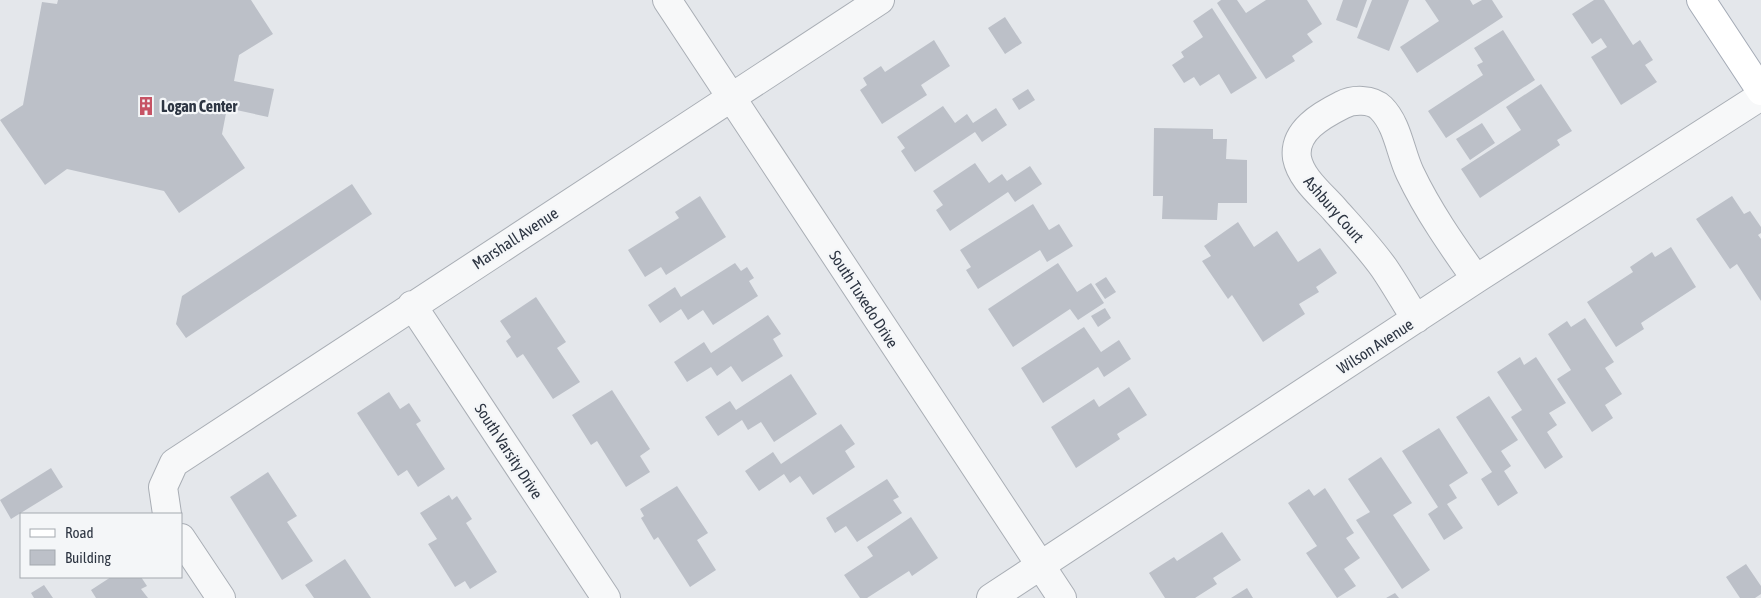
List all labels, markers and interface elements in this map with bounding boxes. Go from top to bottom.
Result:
building icon: Logan Center [135,95,157,117]
place label: Logan Center [161,97,238,115]
street label: Ashbury Court [1300,172,1368,247]
street label: Marshall Avenue [469,204,561,272]
street label: South Tuxedo Drive [826,247,902,351]
street label: Wilson Avenue [1334,315,1416,377]
street label: South Varsity Drive [471,400,546,503]
legend [20,513,182,578]
text: Road [65,524,94,541]
text: Building [65,549,111,566]

